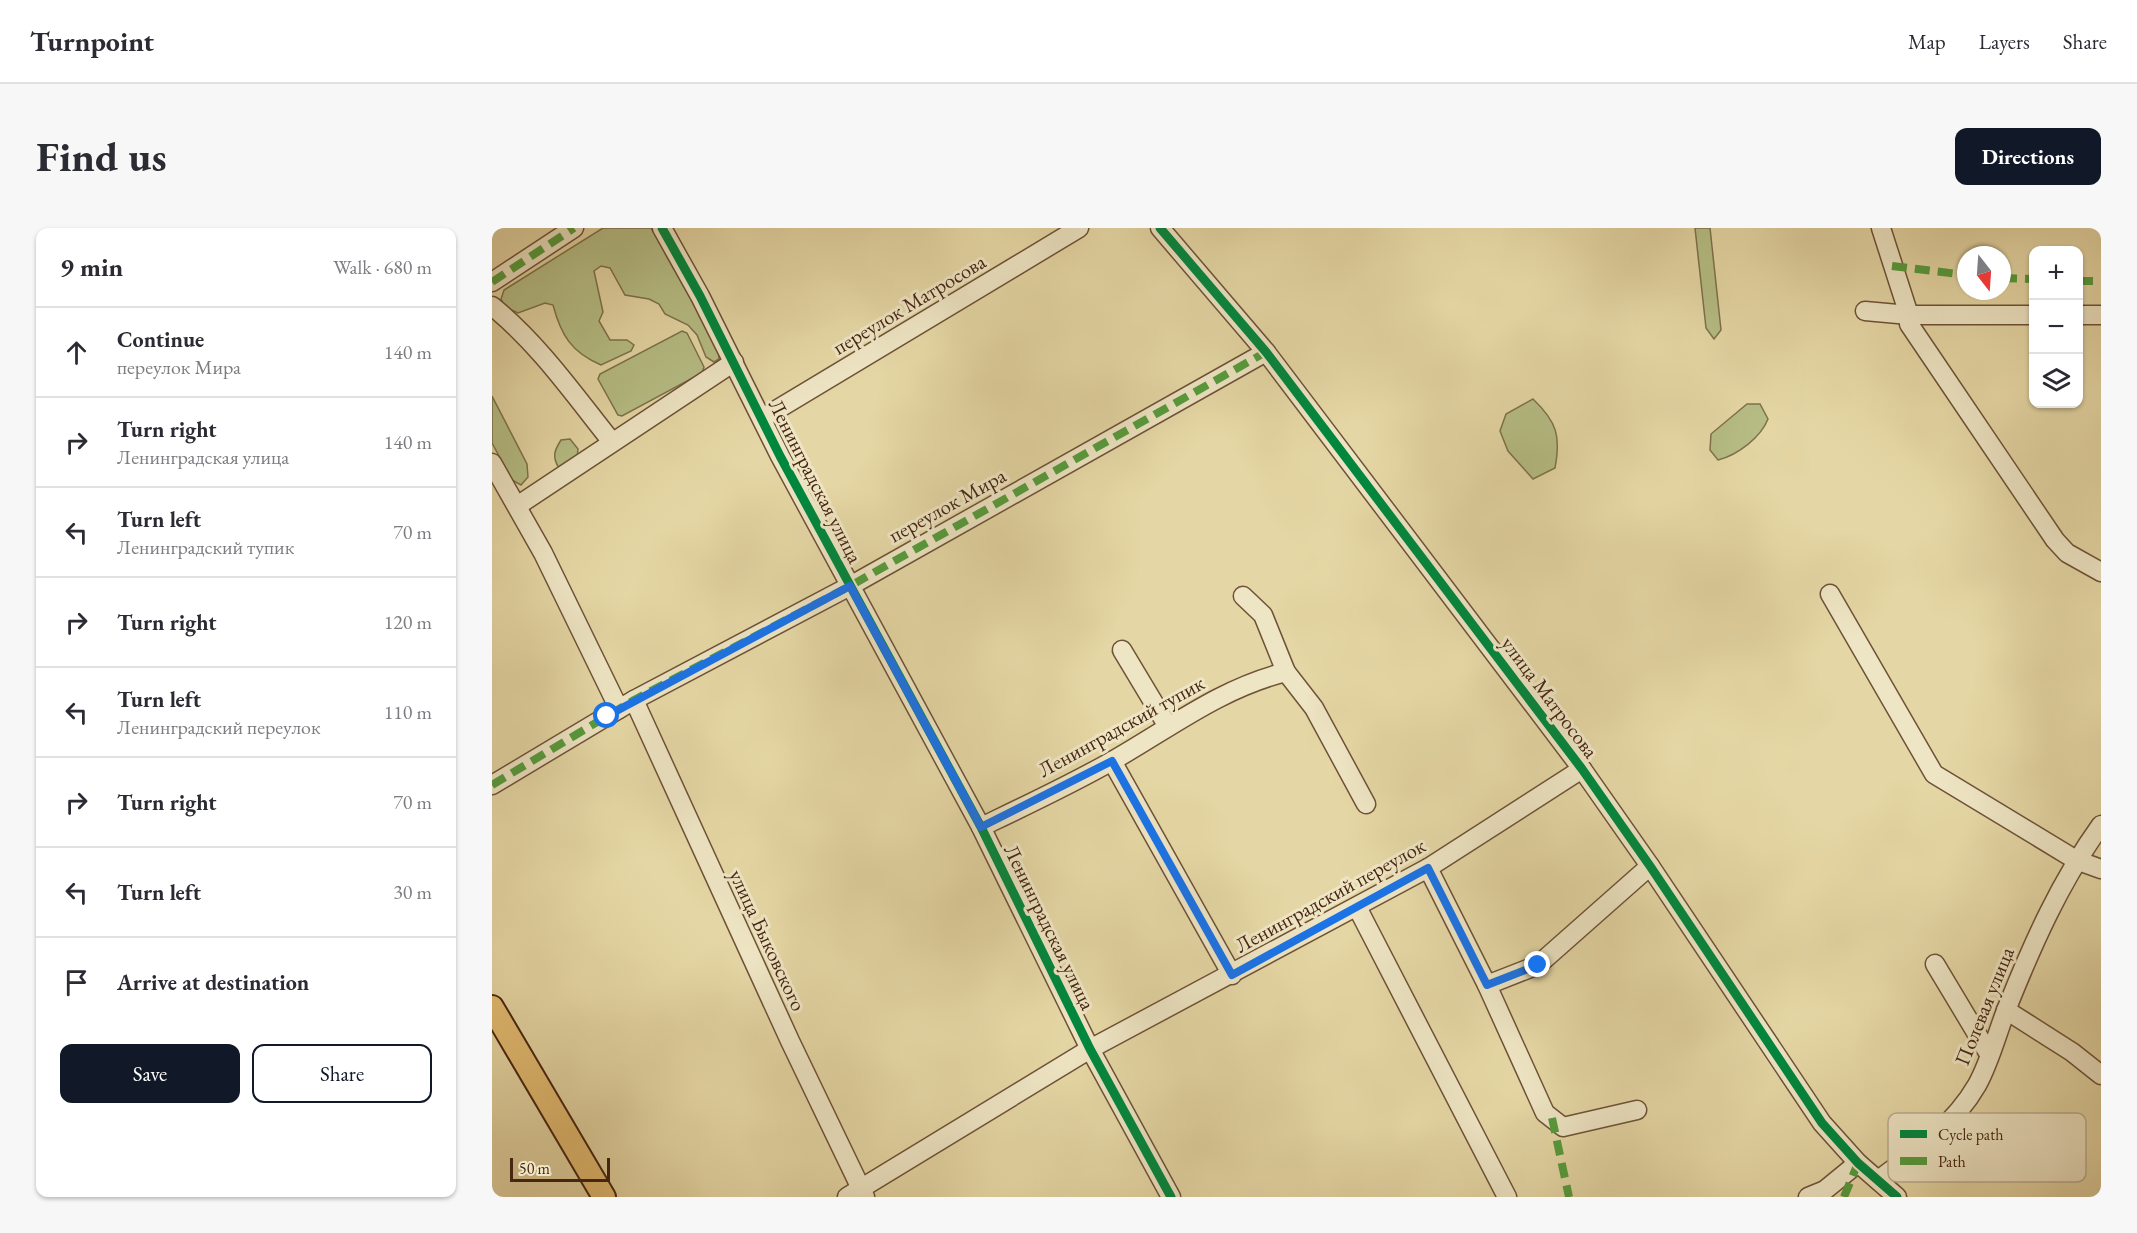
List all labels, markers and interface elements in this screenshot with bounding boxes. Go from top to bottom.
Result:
text: Turnpoint [30,23,154,59]
text: Map [1908,28,1946,55]
text: Layers [1979,28,2030,55]
text: Share [2063,28,2107,55]
button: Directions [1955,128,2101,185]
text: Find us [36,129,167,184]
north arrow [1957,246,2011,300]
map controls [2029,246,2083,408]
button: + [2029,246,2083,300]
street label: переулок Матросова [828,247,991,360]
text: 9 min [60,250,123,284]
text: Walk · 680 m [333,254,432,280]
button: − [2029,300,2083,354]
text: Continue [117,325,204,354]
icon: ahead [60,336,93,369]
text: 140 m [384,339,432,365]
text: переулок Мира [117,354,241,380]
button: layers [2029,354,2083,408]
street label: Ленинградская улица [763,394,869,568]
text: Turn right [117,415,216,444]
icon: right [60,426,93,459]
text: 140 m [384,429,432,455]
text: Ленинградская улица [117,444,289,470]
street label: переулок Мира [884,461,1011,548]
text: Turn left [117,505,201,534]
icon: left [60,516,93,549]
text: 70 m [393,519,432,545]
text: Ленинградский тупик [117,534,294,560]
icon: right [60,606,93,639]
text: Turn right [117,608,216,637]
text: 120 m [384,609,432,635]
street label: улица Матросова [1495,631,1605,764]
street label: Ленинградский тупик [1033,669,1209,783]
text: Turn left [117,685,201,714]
icon: left [60,696,93,729]
text: 110 m [384,699,432,725]
route start [593,702,619,728]
text: Ленинградский переулок [117,714,320,740]
icon: right [60,786,93,819]
text: Turn right [117,788,216,817]
text: 70 m [393,789,432,815]
street label: Ленинградский переулок [1230,831,1430,959]
street label: Ленинградская улица [998,840,1102,1015]
street label: улица Быковского [723,865,813,1015]
icon: left [60,876,93,909]
text: Turn left [117,878,201,907]
text: 30 m [393,879,432,905]
street label: Полевая улица [1948,942,2020,1069]
route end [1524,951,1550,977]
icon: arrive [60,966,93,999]
text: Arrive at destination [117,968,309,997]
button: Save [60,1044,240,1103]
button: Share [252,1044,432,1103]
legend [1888,1113,2086,1182]
text: Cycle path [1938,1124,2003,1145]
text: Path [1938,1151,1966,1172]
scale bar [510,1155,610,1182]
text: 50 m [519,1158,550,1179]

